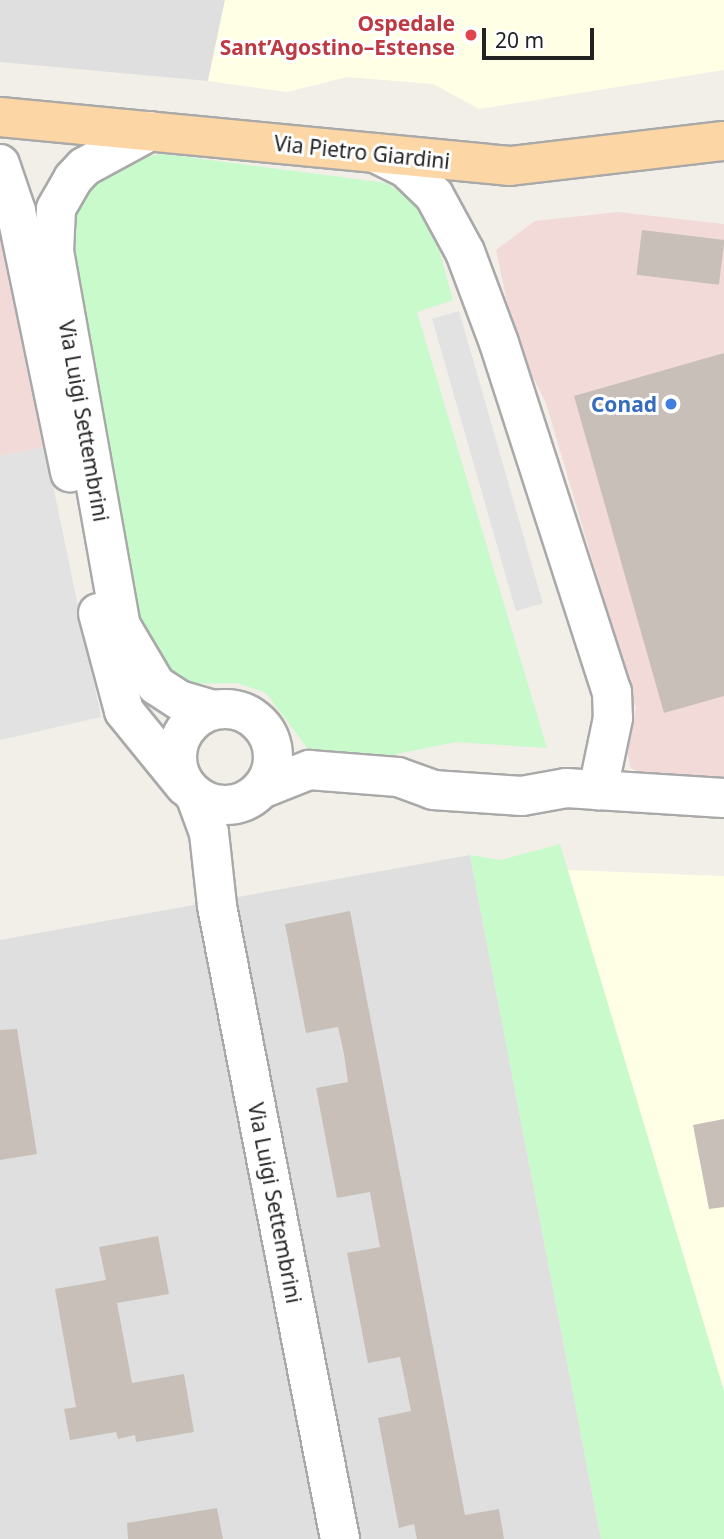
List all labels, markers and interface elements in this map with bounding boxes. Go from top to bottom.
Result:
place label: Ospedale Sant’Agostino–Estense [220,10,455,60]
scale bar [486,14,598,58]
marker: Ospedale Sant’Agostino–Estense [461,25,481,45]
text: 20 m [495,26,544,54]
street label: Via Pietro Giardini [273,130,451,174]
street label: Via Luigi Settembrini [54,318,114,524]
place label: Conad [591,391,657,417]
marker: Conad [663,396,679,412]
street label: Via Luigi Settembrini [243,1101,307,1305]

